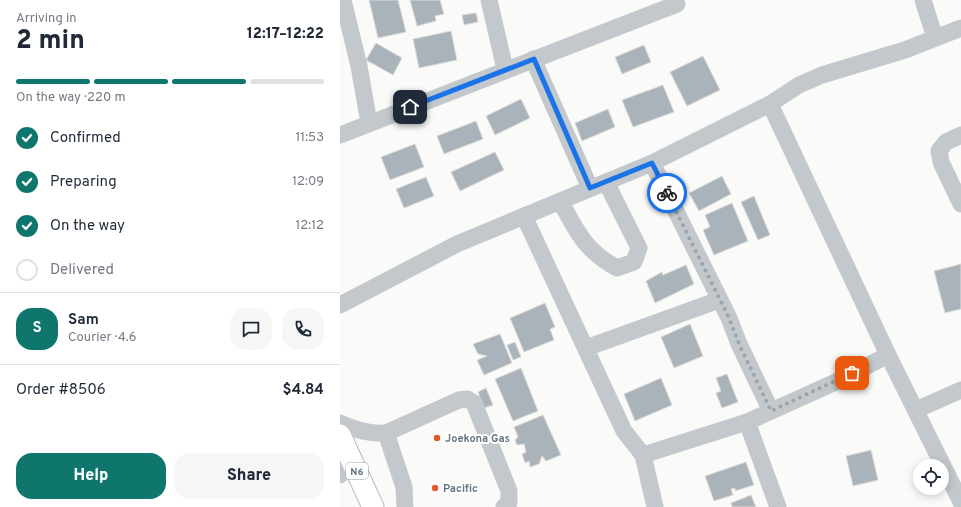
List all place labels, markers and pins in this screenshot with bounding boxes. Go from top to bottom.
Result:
pin [393,90,427,124]
pin [835,356,869,390]
place label: Joekona Gas [445,432,510,446]
marker: Joekona Gas [432,433,442,443]
place label: Pacific [443,482,478,496]
marker: Pacific [430,483,440,493]

